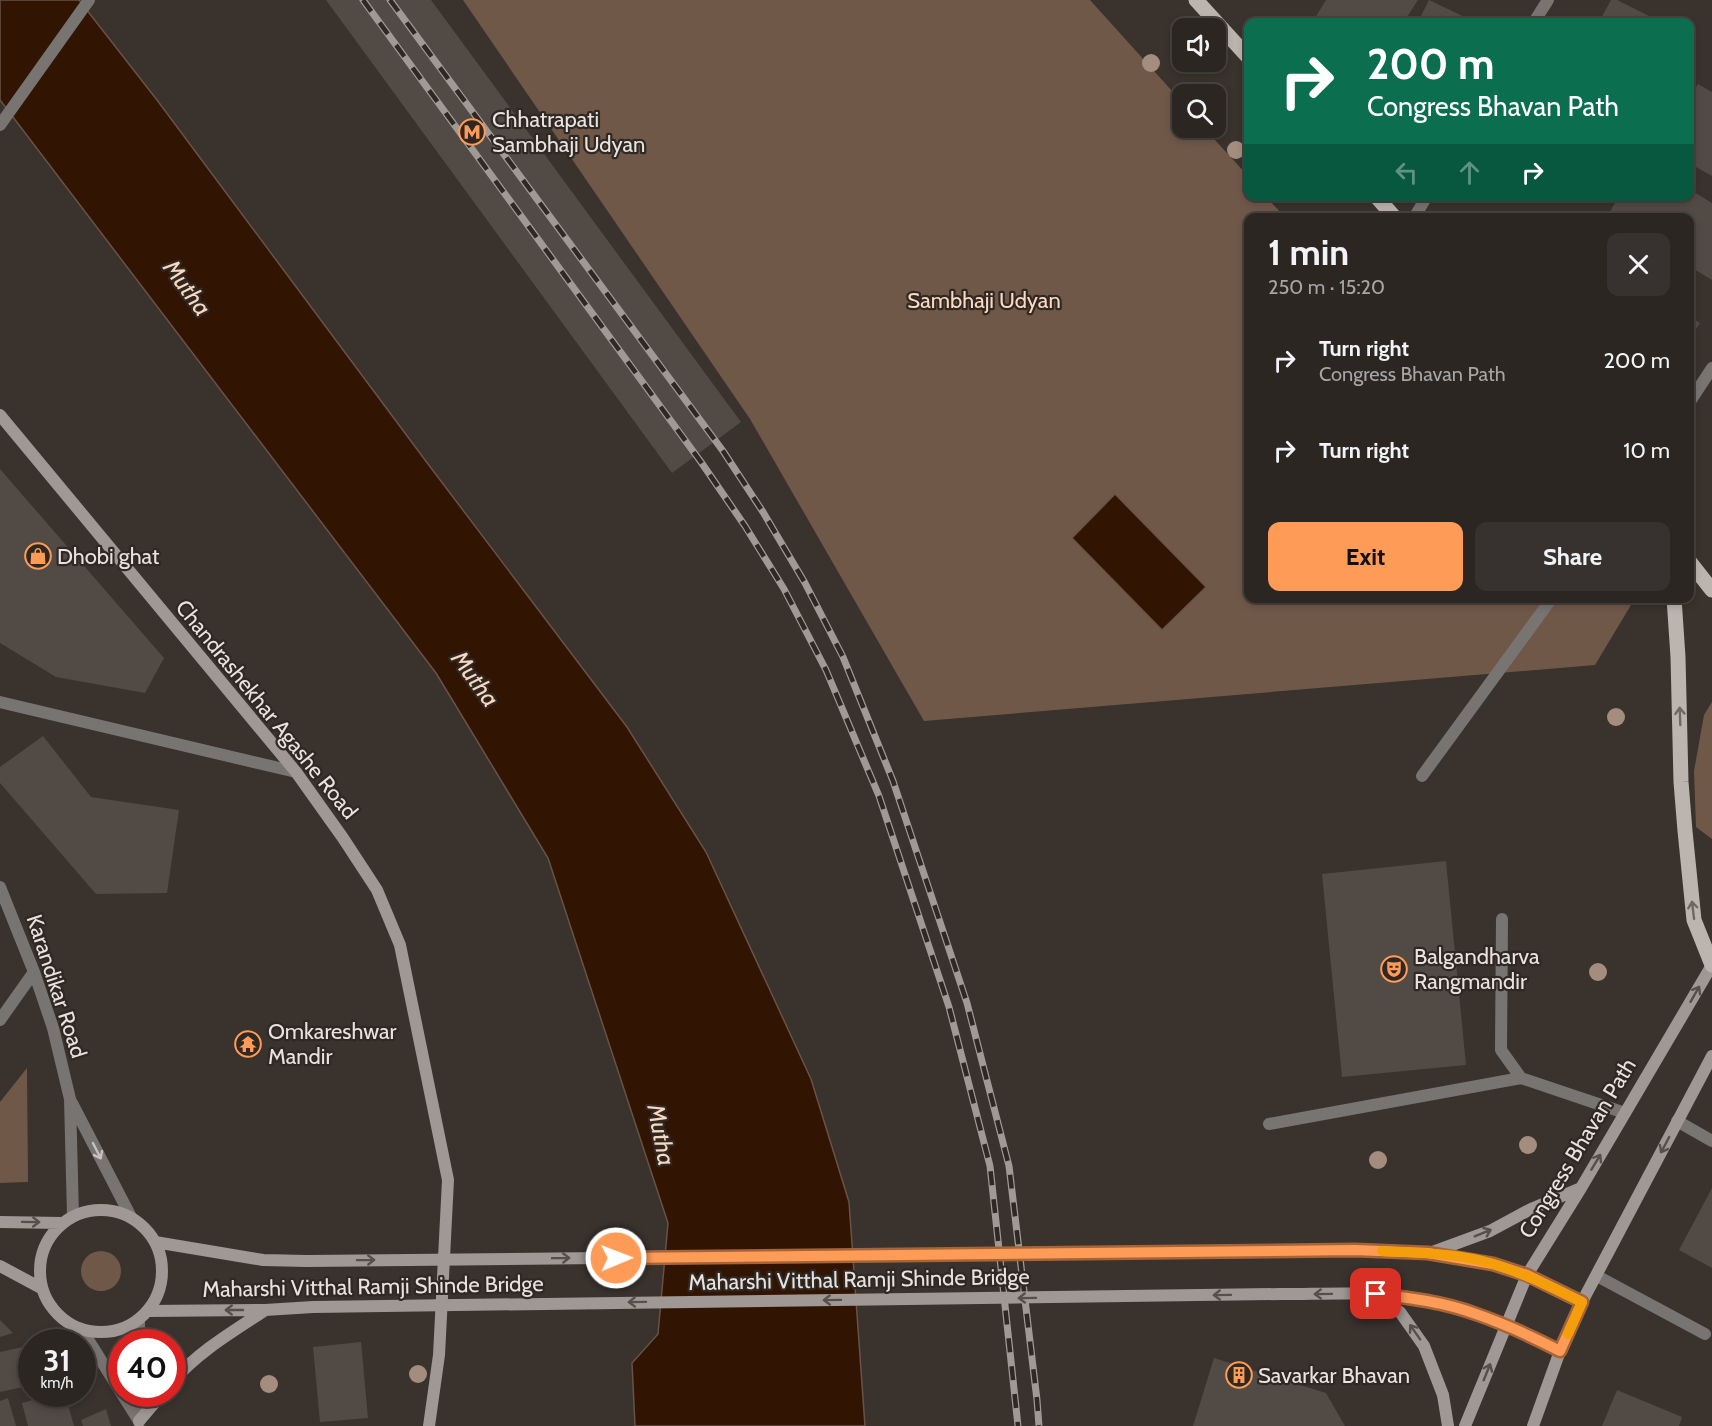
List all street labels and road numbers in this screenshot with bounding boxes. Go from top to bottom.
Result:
street label: Chandrashekhar Agashe Road [170,594,363,824]
street label: Karandikar Road [21,911,92,1061]
street label: Congress Bhavan Path [1513,1053,1642,1243]
street label: Maharshi Vitthal Ramji Shinde Bridge [688,1263,1030,1296]
street label: Maharshi Vitthal Ramji Shinde Bridge [202,1270,544,1303]

